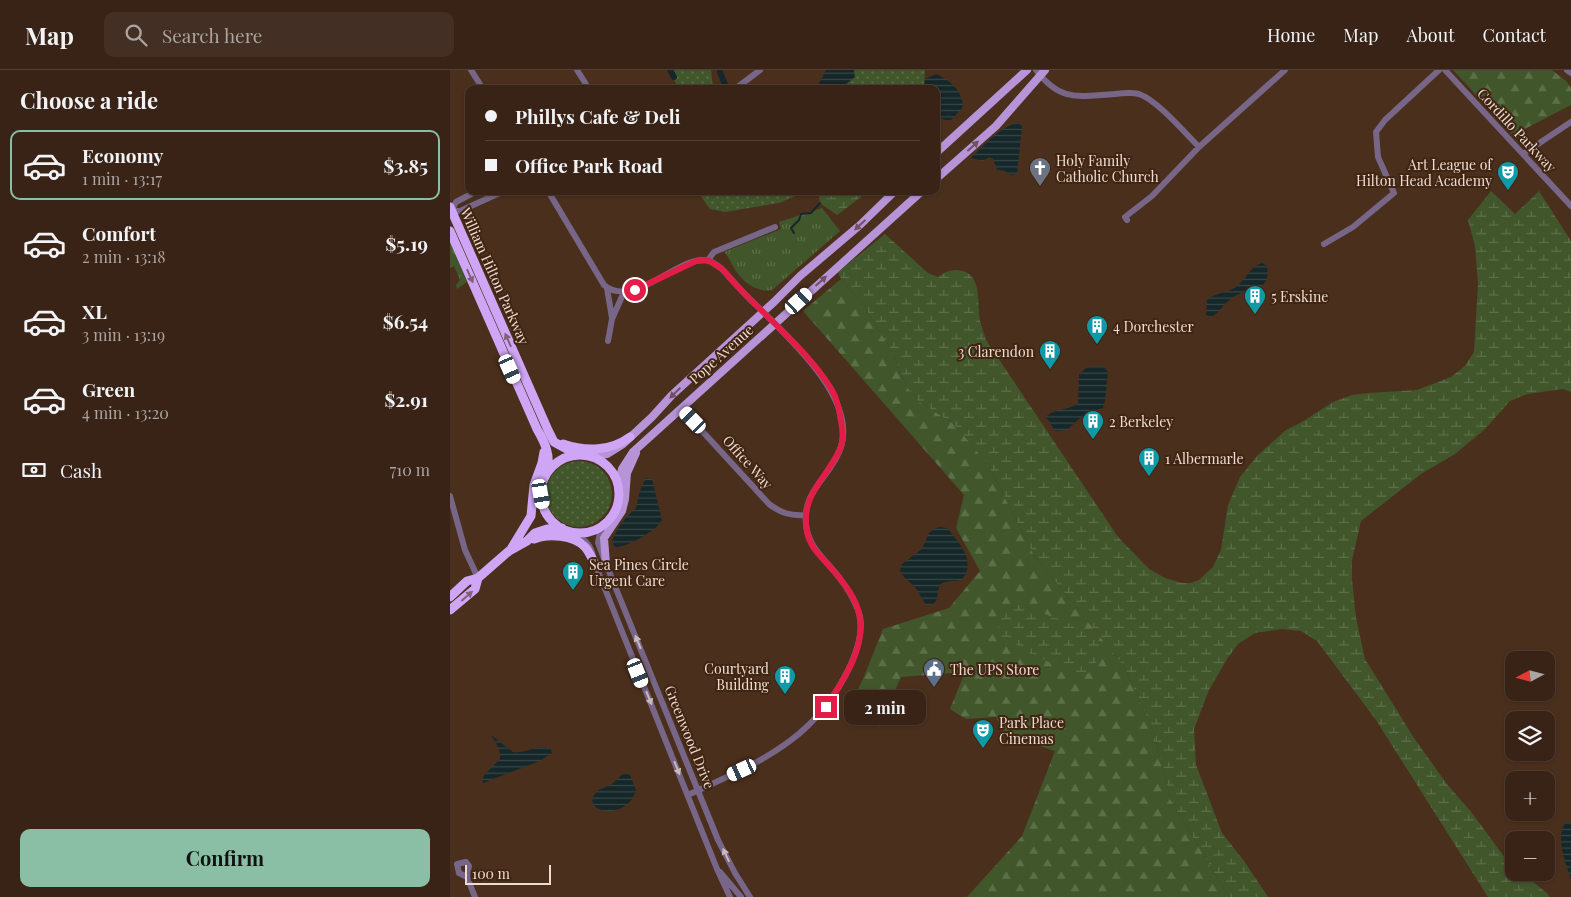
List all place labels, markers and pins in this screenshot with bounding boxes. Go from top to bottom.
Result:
place label: Holy Family Catholic Church [1056,151,1159,186]
place label: Art League of Hilton Head Academy [1356,155,1493,190]
church icon: Holy Family Catholic Church [1028,156,1052,187]
theatre icon: Art League of Hilton Head Academy [1496,160,1520,191]
building icon: 5 Erskine [1243,284,1267,315]
place label: 5 Erskine [1271,287,1328,306]
building icon: 4 Dorchester [1085,314,1109,345]
place label: 4 Dorchester [1113,317,1195,336]
building icon: 3 Clarendon [1038,339,1062,370]
place label: 3 Clarendon [958,342,1035,361]
building icon: 2 Berkeley [1081,409,1105,440]
place label: 2 Berkeley [1109,412,1173,431]
building icon: 1 Albermarle [1137,446,1161,477]
place label: 1 Albermarle [1165,449,1244,468]
place label: Sea Pines Circle Urgent Care [589,555,689,590]
building icon: Sea Pines Circle Urgent Care [561,560,585,591]
public building icon: The UPS Store [922,657,946,688]
place label: Courtyard Building [704,659,770,694]
place label: The UPS Store [950,660,1039,679]
building icon: Courtyard Building [773,664,797,695]
place label: Park Place Cinemas [999,713,1064,748]
theatre icon: Park Place Cinemas [971,718,995,749]

